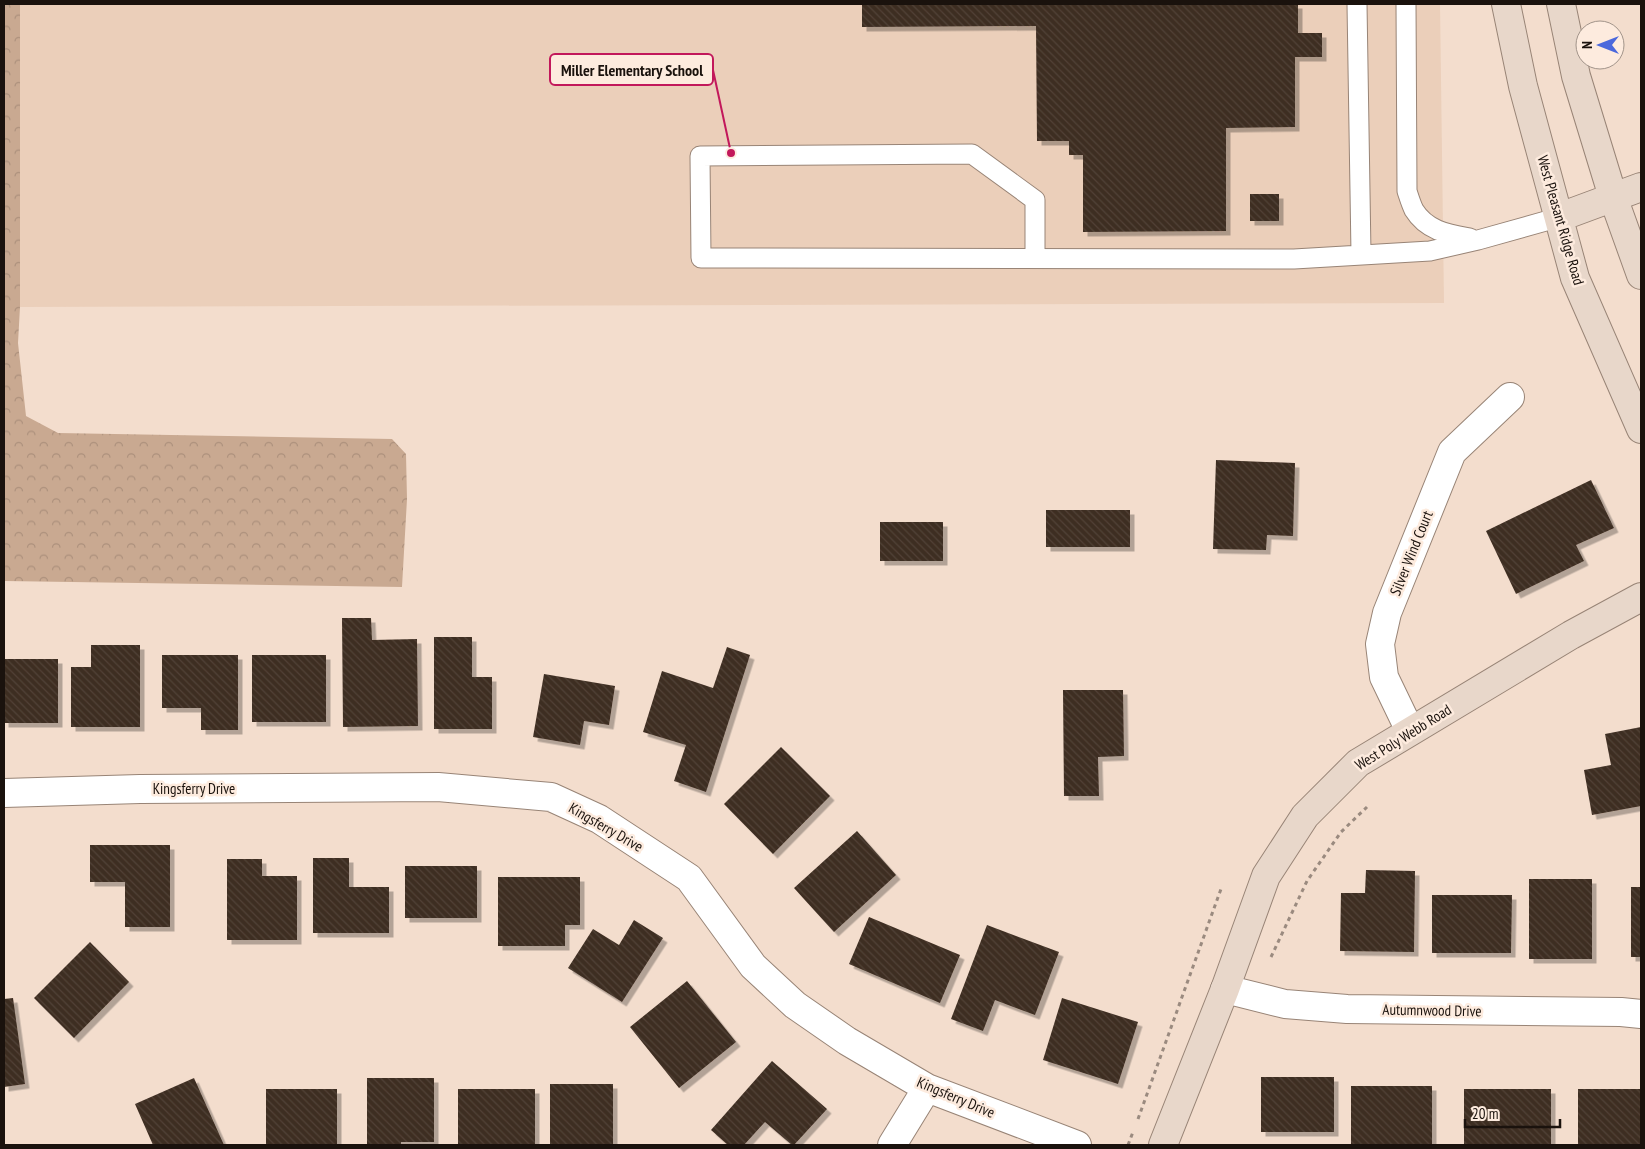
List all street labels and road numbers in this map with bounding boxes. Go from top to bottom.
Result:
street label: West Pleasant Ridge Road [1533,153,1589,287]
street label: Silver Wind Court [1385,508,1437,598]
street label: West Poly Webb Road [1351,700,1455,774]
street label: Kingsferry Drive [153,779,235,798]
street label: Kingsferry Drive [565,798,647,856]
street label: Autumnwood Drive [1382,1000,1482,1020]
street label: Kingsferry Drive [914,1072,998,1122]

